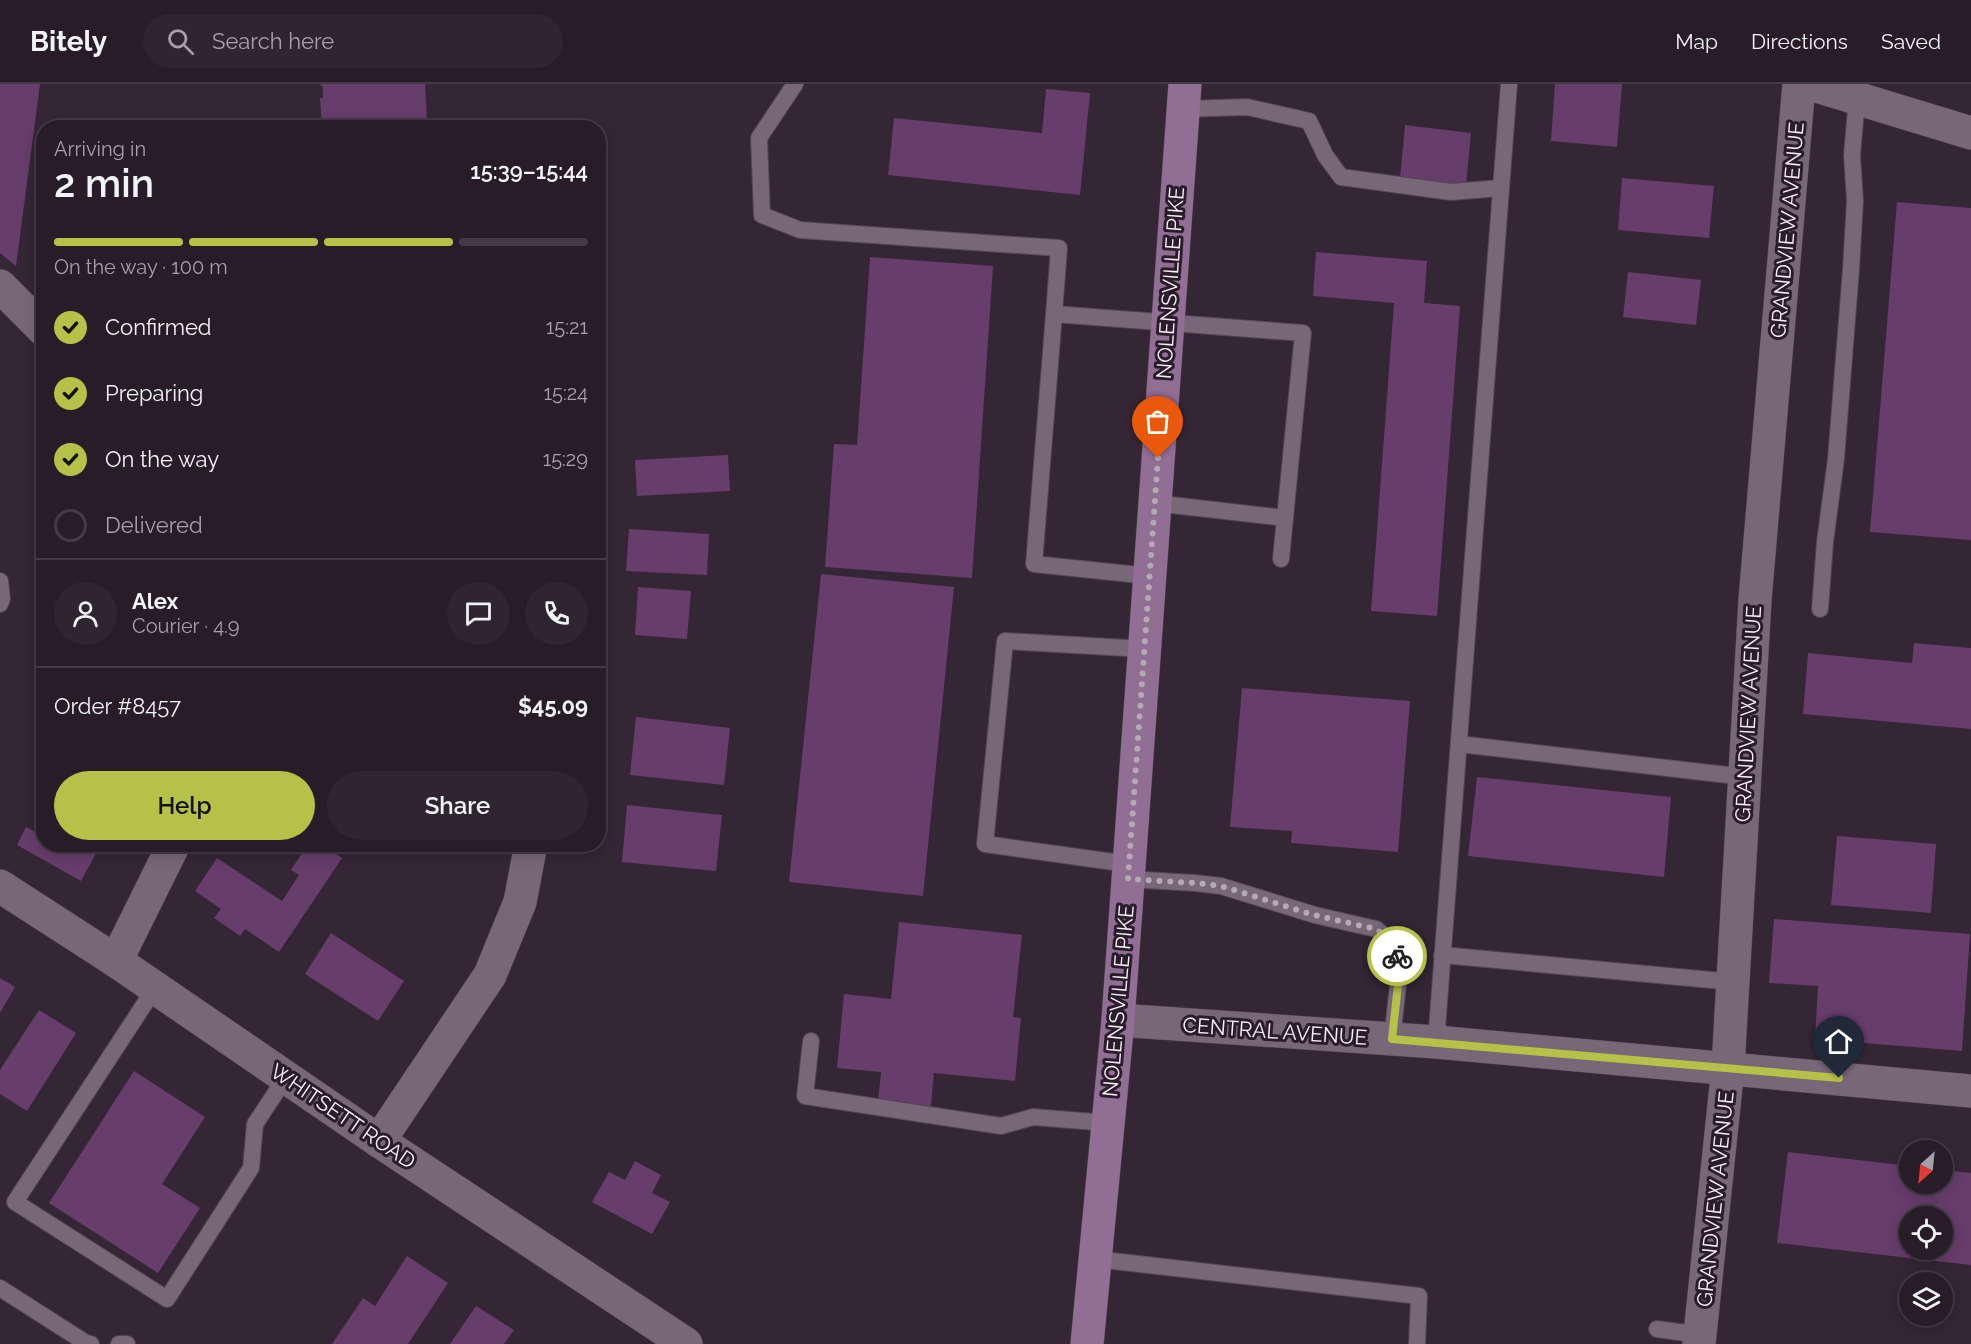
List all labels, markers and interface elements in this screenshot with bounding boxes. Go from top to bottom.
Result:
search box [143,14,563,68]
text: Bitely [30,25,107,58]
icon: search [164,25,197,58]
text: Search here [212,28,334,54]
text: Map [1675,29,1718,54]
text: Directions [1751,29,1848,54]
text: Saved [1881,29,1941,54]
street label: GRANDVIEW AVENUE [1765,121,1809,339]
text: Arriving in [54,137,146,161]
text: 15:39–15:44 [470,158,588,184]
text: 2 min [54,160,154,206]
street label: NOLENSVILLE PIKE [1151,186,1189,380]
text: On the way · 100 m [54,255,228,279]
icon: check [54,311,87,344]
text: Confirmed [105,314,212,340]
text: 15:21 [546,315,588,339]
icon: check [54,377,87,410]
text: Preparing [105,380,203,406]
text: 15:24 [543,381,588,405]
pin [1132,396,1183,458]
icon: bag [1141,405,1174,438]
icon: check [54,443,87,476]
text: On the way [105,446,219,472]
text: 15:29 [543,447,588,471]
text: Delivered [105,512,203,538]
button: person [54,582,117,645]
button: chat [447,582,510,645]
button: phone [525,582,588,645]
text: Alex [132,588,178,614]
street label: GRANDVIEW AVENUE [1730,605,1766,823]
text: Courier · 4.9 [132,614,240,638]
text: Order #8457 [54,693,181,719]
text: $45.09 [518,693,588,719]
button: Help [54,771,315,840]
button: Share [327,771,588,840]
street label: NOLENSVILLE PIKE [1097,904,1139,1098]
courier [1367,926,1427,986]
icon: bike [1381,940,1414,973]
street label: CENTRAL AVENUE [1182,1012,1368,1050]
pin [1813,1016,1864,1078]
icon: home [1822,1025,1855,1058]
street label: WHITSETT ROAD [266,1058,420,1174]
street label: GRANDVIEW AVENUE [1691,1090,1739,1308]
north arrow [1899,1140,1953,1194]
map controls [1899,1140,1953,1326]
button: locate [1899,1206,1953,1260]
button: layers [1899,1272,1953,1326]

